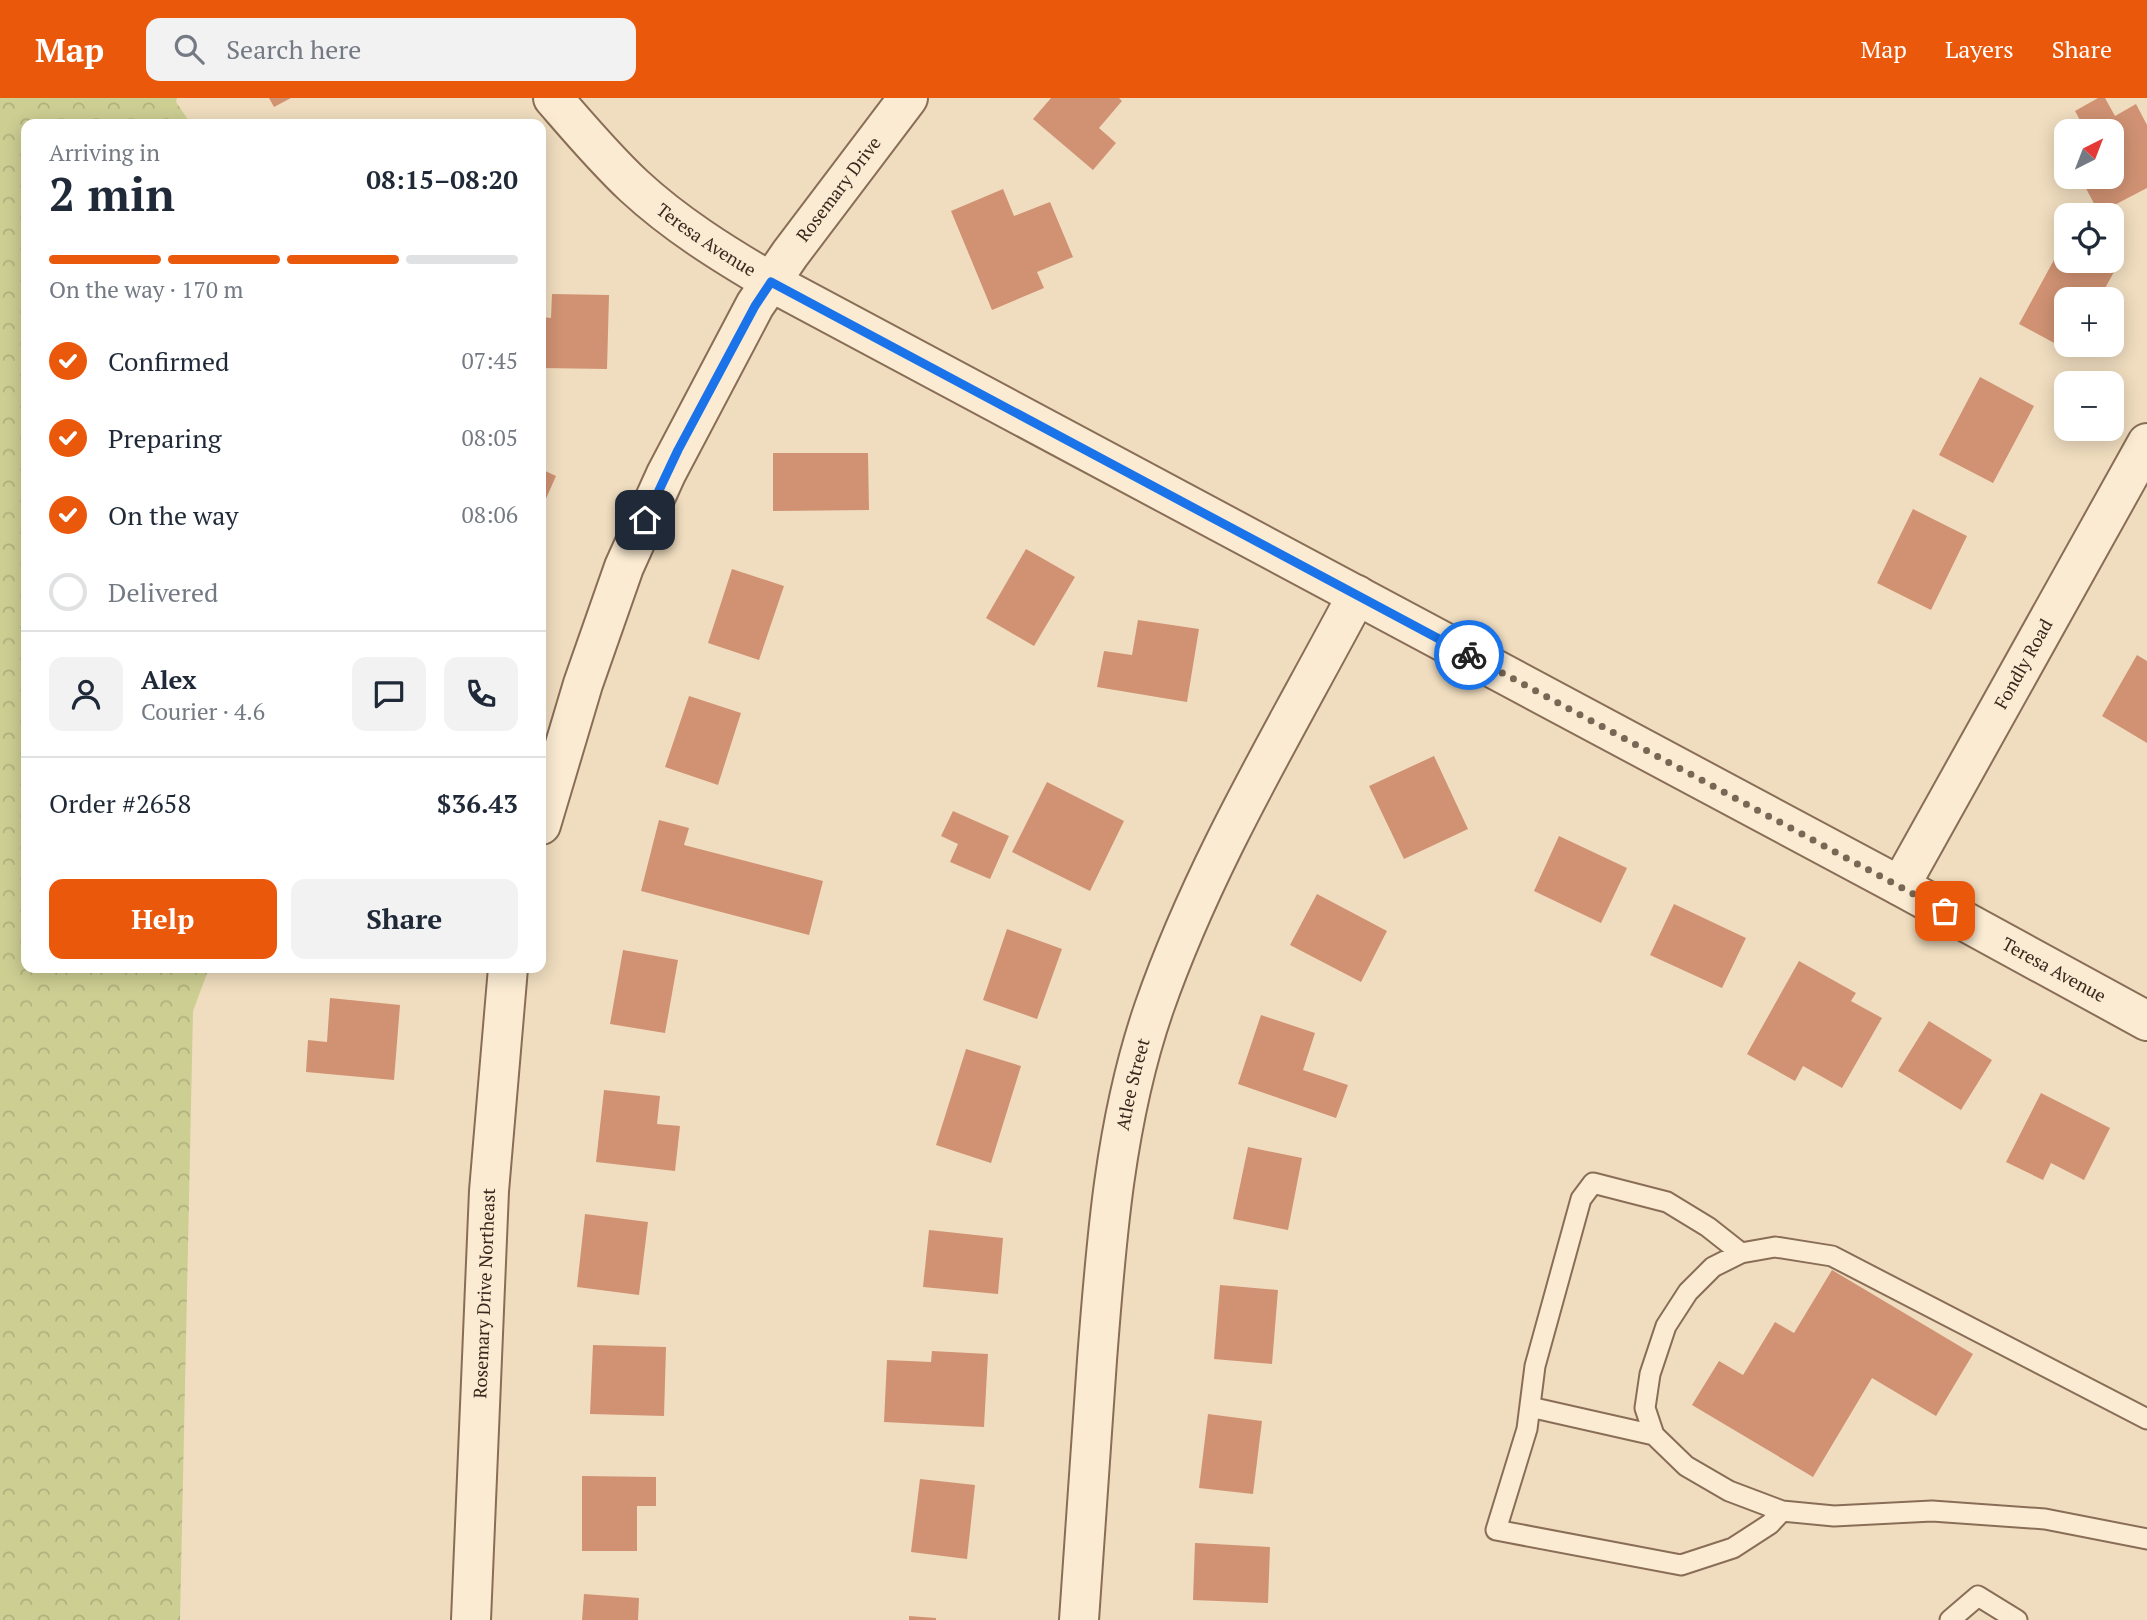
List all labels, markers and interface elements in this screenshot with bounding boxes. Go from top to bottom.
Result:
search box [146,18,636,81]
text: Map [35,28,104,71]
icon: search [170,30,208,68]
text: Search here [226,32,361,66]
text: Map [1860,33,1907,65]
text: Layers [1945,33,2014,65]
text: Share [2052,33,2112,65]
north arrow [2054,119,2124,189]
map controls [2054,119,2124,441]
street label: Rosemary Drive [790,131,886,246]
text: Arriving in [49,137,160,168]
text: 08:15–08:20 [366,162,518,196]
text: 2 min [49,163,175,224]
street label: Teresa Avenue [652,197,761,281]
button: locate [2054,203,2124,273]
text: On the way · 170 m [49,274,243,305]
button: + [2054,287,2124,357]
icon: check [49,342,87,380]
text: Confirmed [108,344,229,378]
text: 07:45 [461,345,518,376]
button: − [2054,371,2124,441]
icon: check [49,419,87,457]
text: Preparing [108,421,221,455]
text: 08:05 [461,422,518,453]
pin [615,490,675,550]
icon: check [49,496,87,534]
text: On the way [108,498,239,532]
text: 08:06 [461,499,518,530]
icon: home [626,501,664,539]
text: Delivered [108,575,218,609]
street label: Fondly Road [1988,614,2058,713]
courier [1434,620,1504,690]
icon: bike [1450,636,1488,674]
button: person [49,657,123,731]
button: chat [352,657,426,731]
button: phone [444,657,518,731]
text: Alex [141,662,197,696]
text: Courier · 4.6 [141,696,265,727]
text: Order #2658 [49,786,191,820]
text: $36.43 [437,786,518,820]
button: Help [49,879,277,959]
button: Share [291,879,518,959]
pin [1915,881,1975,941]
icon: bag [1926,892,1964,930]
street label: Teresa Avenue [1998,931,2111,1007]
street label: Atlee Street [1110,1035,1155,1132]
street label: Rosemary Drive Northeast [467,1187,500,1399]

